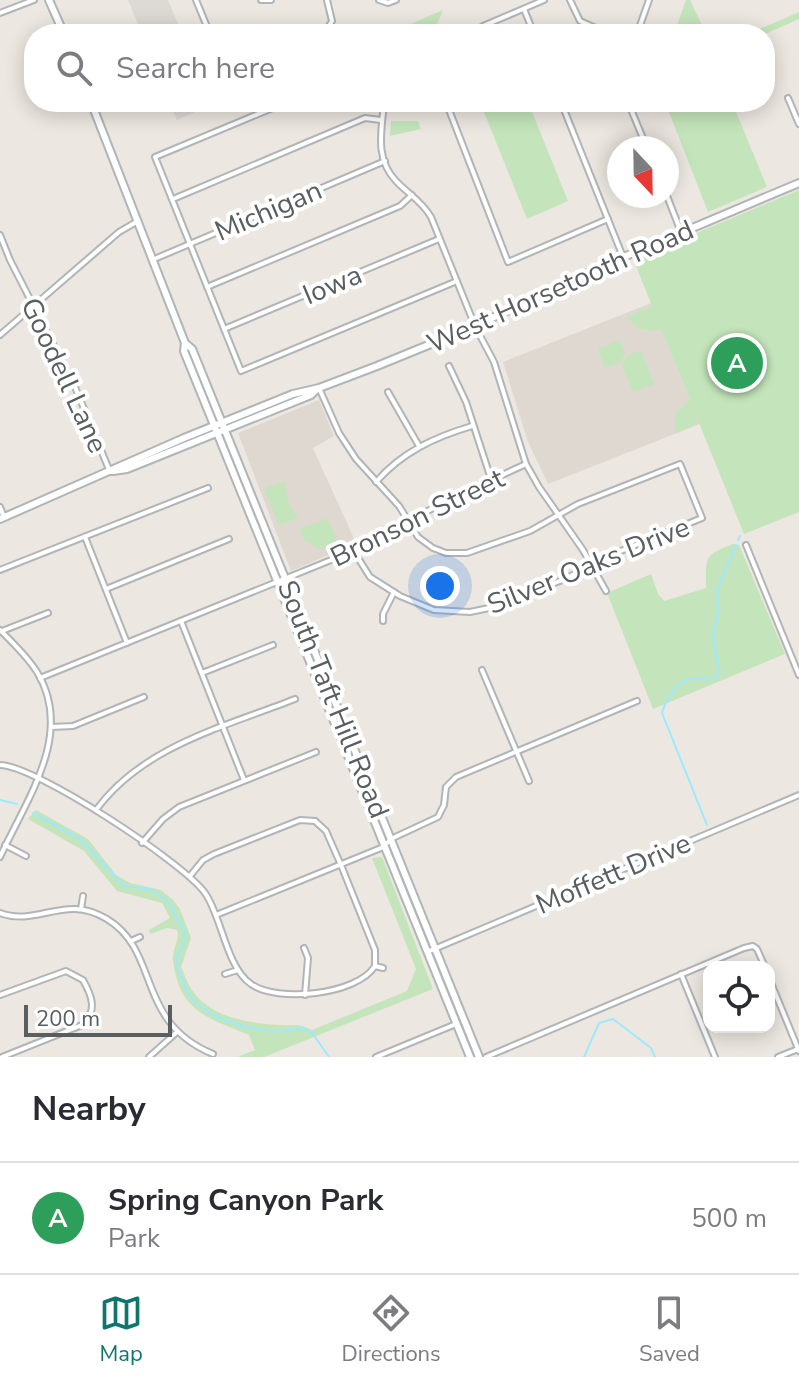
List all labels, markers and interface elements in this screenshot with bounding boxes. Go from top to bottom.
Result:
search box [24,24,775,112]
icon: search [52,46,96,90]
text: Search here [116,48,275,89]
north arrow [607,136,679,208]
street label: Michigan [209,171,328,250]
street label: West Horsetooth Road [421,211,700,363]
street label: Iowa [297,256,368,314]
street label: Goodell Lane [12,292,117,459]
pin: A [711,333,763,393]
street label: Bronson Street [324,459,511,576]
street label: Silver Oaks Drive [482,508,695,624]
your location [420,566,460,606]
street label: South Taft Hill Road [268,575,398,824]
street label: Moffett Drive [530,824,697,924]
map controls [703,961,775,1033]
button: locate [703,961,775,1033]
scale bar [24,1001,172,1037]
text: 200 m [36,1004,100,1034]
text: Nearby [32,1086,146,1132]
text: Spring Canyon Park [108,1180,383,1221]
text: A [48,1201,68,1236]
text: 500 m [691,1201,767,1236]
text: Park [108,1221,160,1256]
tab: Map [99,1291,143,1369]
tab: Directions [342,1291,441,1369]
tab: Saved [639,1291,700,1369]

